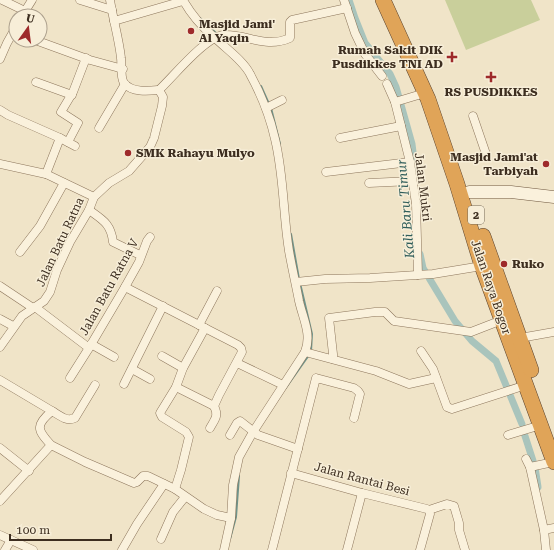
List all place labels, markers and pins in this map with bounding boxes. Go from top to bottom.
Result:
place label: Masjid Jami' Al Yaqin [199,17,275,45]
marker: Masjid Jami' Al Yaqin [186,26,196,36]
place label: Rumah Sakit DIK Pusdikkes TNI AD [332,43,444,71]
marker: Rumah Sakit DIK Pusdikkes TNI AD [446,51,458,63]
marker: RS PUSDIKKES [485,71,497,83]
place label: RS PUSDIKKES [444,85,538,99]
place label: SMK Rahayu Mulyo [136,146,255,160]
marker: SMK Rahayu Mulyo [123,148,133,158]
place label: Masjid Jami'at Tarbiyah [450,150,538,178]
marker: Masjid Jami'at Tarbiyah [541,159,551,169]
place label: Ruko [512,257,544,271]
marker: Ruko [499,259,509,269]

